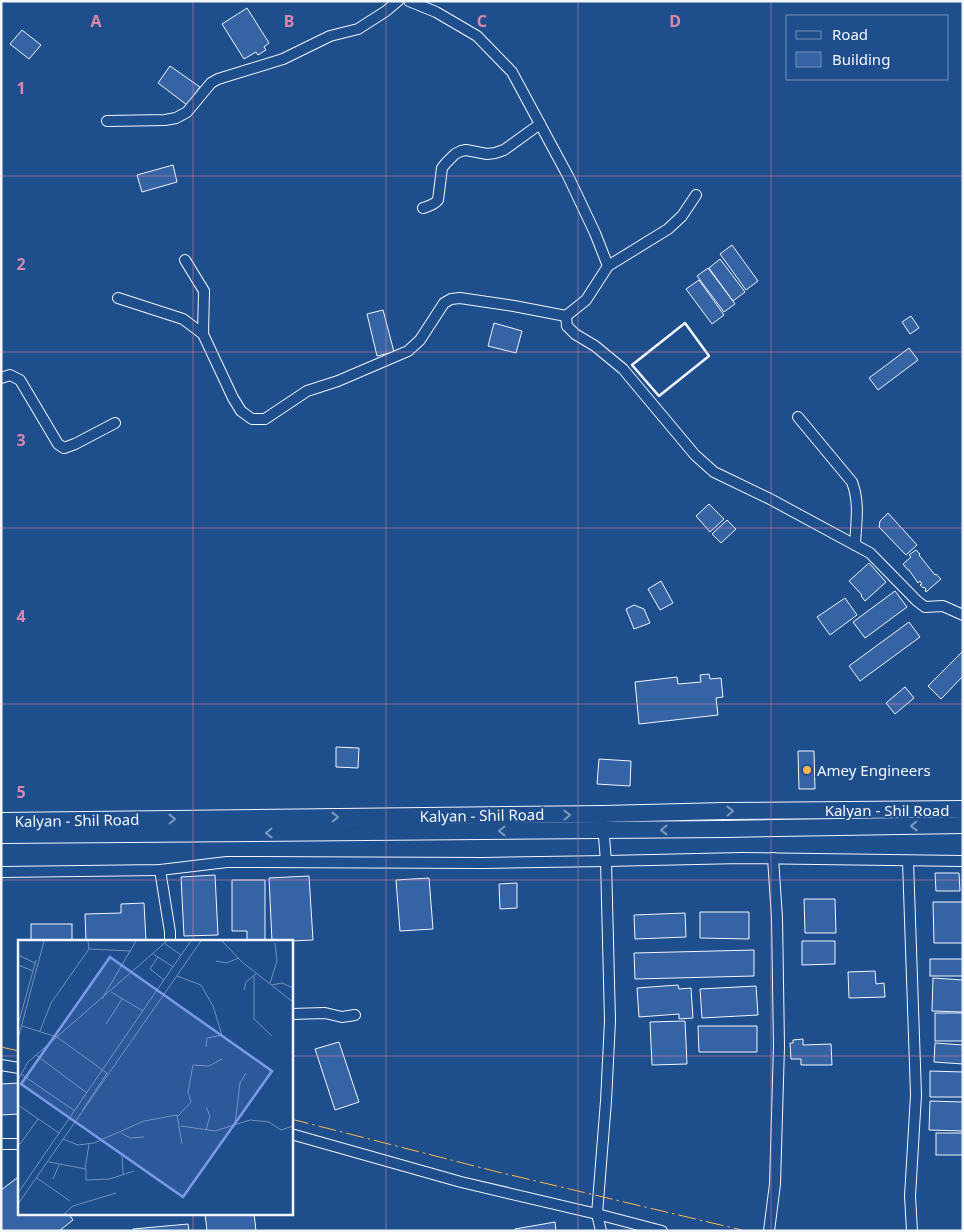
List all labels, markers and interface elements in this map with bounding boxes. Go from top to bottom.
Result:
text: A [90,10,102,32]
text: B [284,10,294,32]
text: C [477,10,487,32]
text: D [669,10,681,32]
legend [786,15,949,80]
text: Road [832,24,868,44]
text: Building [832,49,890,69]
text: 1 [16,77,26,99]
text: 2 [16,253,26,275]
text: 3 [16,429,26,451]
text: 4 [16,605,26,627]
place label: Amey Engineers [817,760,931,780]
marker: Amey Engineers [801,764,813,776]
text: 5 [16,781,26,803]
street label: Kalyan - Shil Road [825,800,949,820]
street label: Kalyan - Shil Road [419,804,545,826]
one-way arrow [726,806,734,816]
street label: Kalyan - Shil Road [14,809,140,831]
one-way arrow [564,809,572,820]
one-way arrow [332,812,339,822]
one-way arrow [169,814,177,824]
one-way arrow [910,820,918,831]
one-way arrow [660,824,668,835]
one-way arrow [497,826,505,836]
one-way arrow [265,828,272,838]
inset map [18,940,292,1214]

